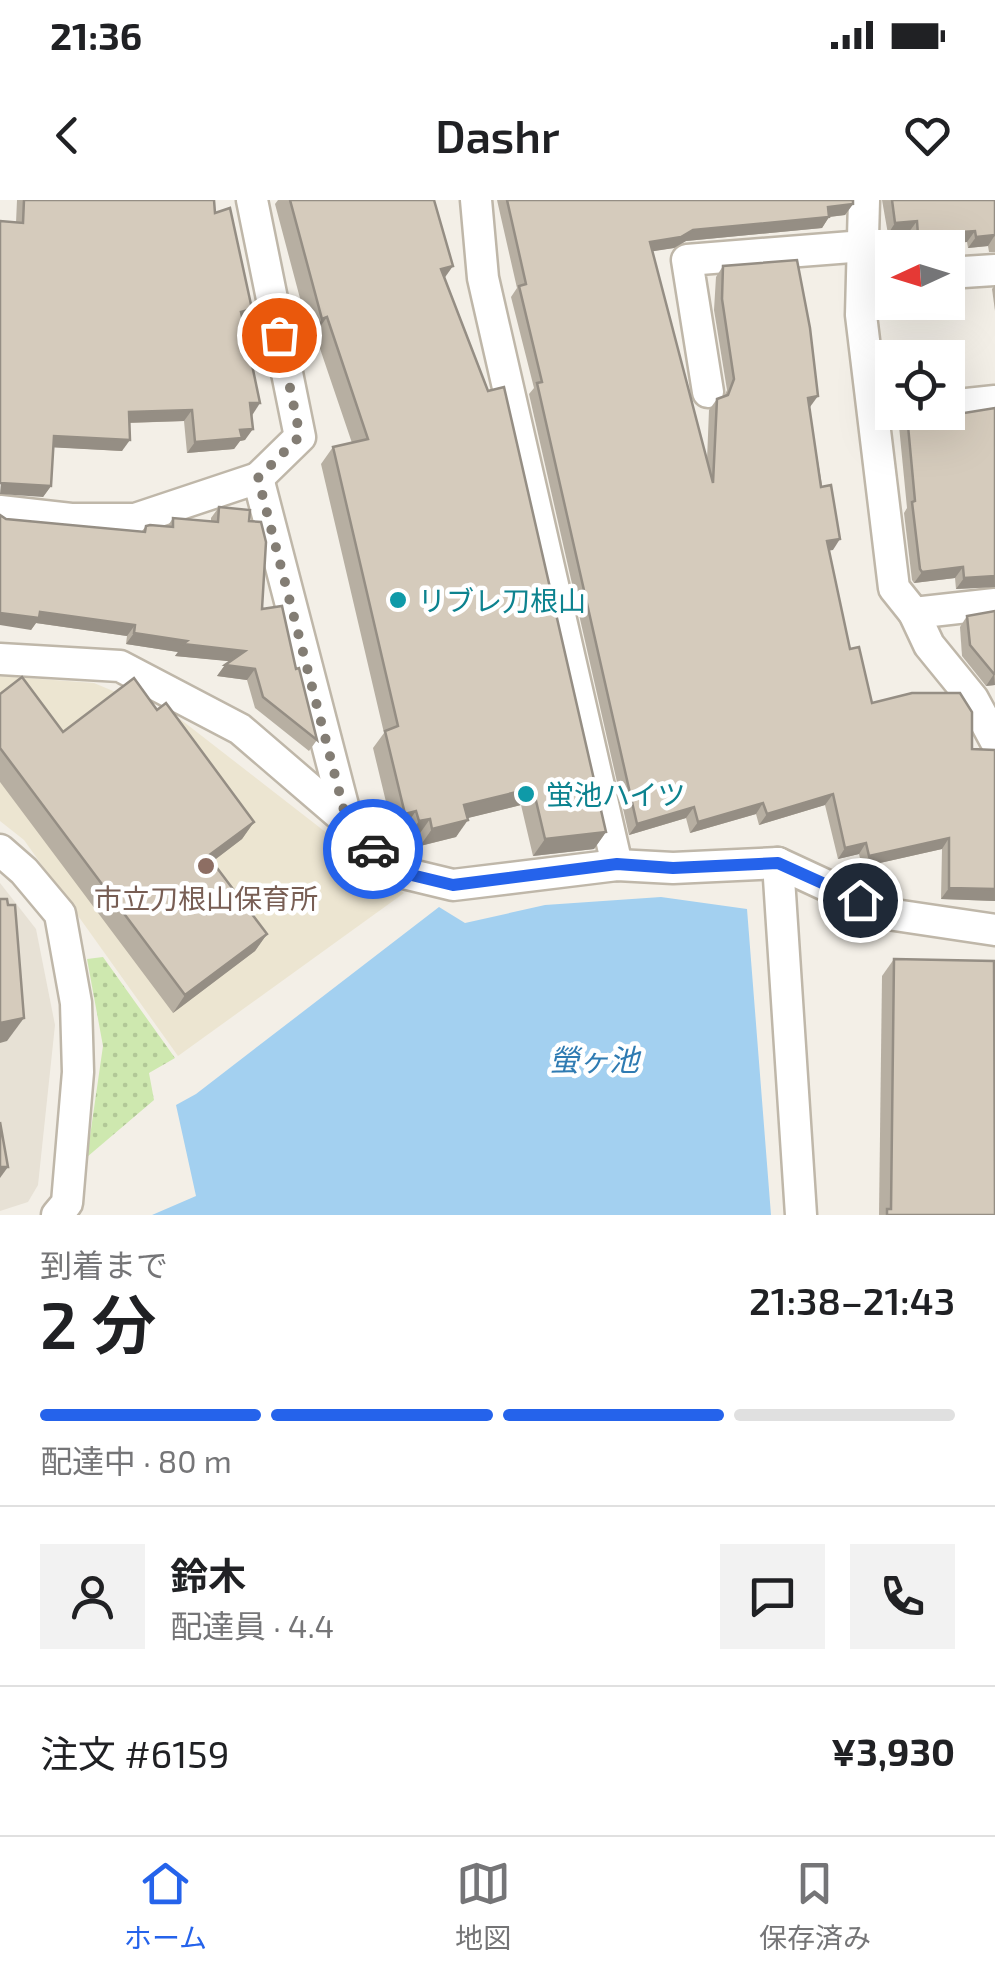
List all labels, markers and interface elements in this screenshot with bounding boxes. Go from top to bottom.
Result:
text: 21:36 [50,12,142,58]
icon: back [40,108,95,163]
text: Dashr [435,108,560,162]
icon: heart [900,108,955,163]
north arrow [875,230,965,320]
map controls [875,230,965,430]
pin [237,293,322,378]
icon: bag [252,308,307,363]
button: locate [875,340,965,430]
place label: リブレ刀根山 [418,583,586,617]
marker: リブレ刀根山 [387,589,409,611]
place label: 蛍池ハイツ [546,777,685,811]
marker: 蛍池ハイツ [515,783,537,805]
courier [323,799,423,899]
icon: car [346,822,401,877]
marker: 市立刀根山保育所 [195,855,217,877]
pin [818,858,903,943]
icon: home [833,873,888,928]
place label: 市立刀根山保育所 [94,881,318,915]
water label: 螢ヶ池 [549,1041,642,1077]
text: 到着まで [40,1245,168,1283]
text: 21:38–21:43 [749,1277,955,1323]
text: 2 分 [40,1284,156,1362]
text: 配達中 · 80 m [40,1441,232,1479]
button: person [40,1544,145,1649]
button: chat [720,1544,825,1649]
button: phone [850,1544,955,1649]
text: 鈴木 [170,1552,246,1598]
text: 配達員 · 4.4 [170,1606,334,1644]
text: ¥3,930 [831,1728,955,1774]
text: 注文 #6159 [40,1730,229,1776]
tab: ホーム [124,1856,207,1956]
tab: 地図 [455,1856,511,1956]
tab: 保存済み [759,1856,871,1956]

